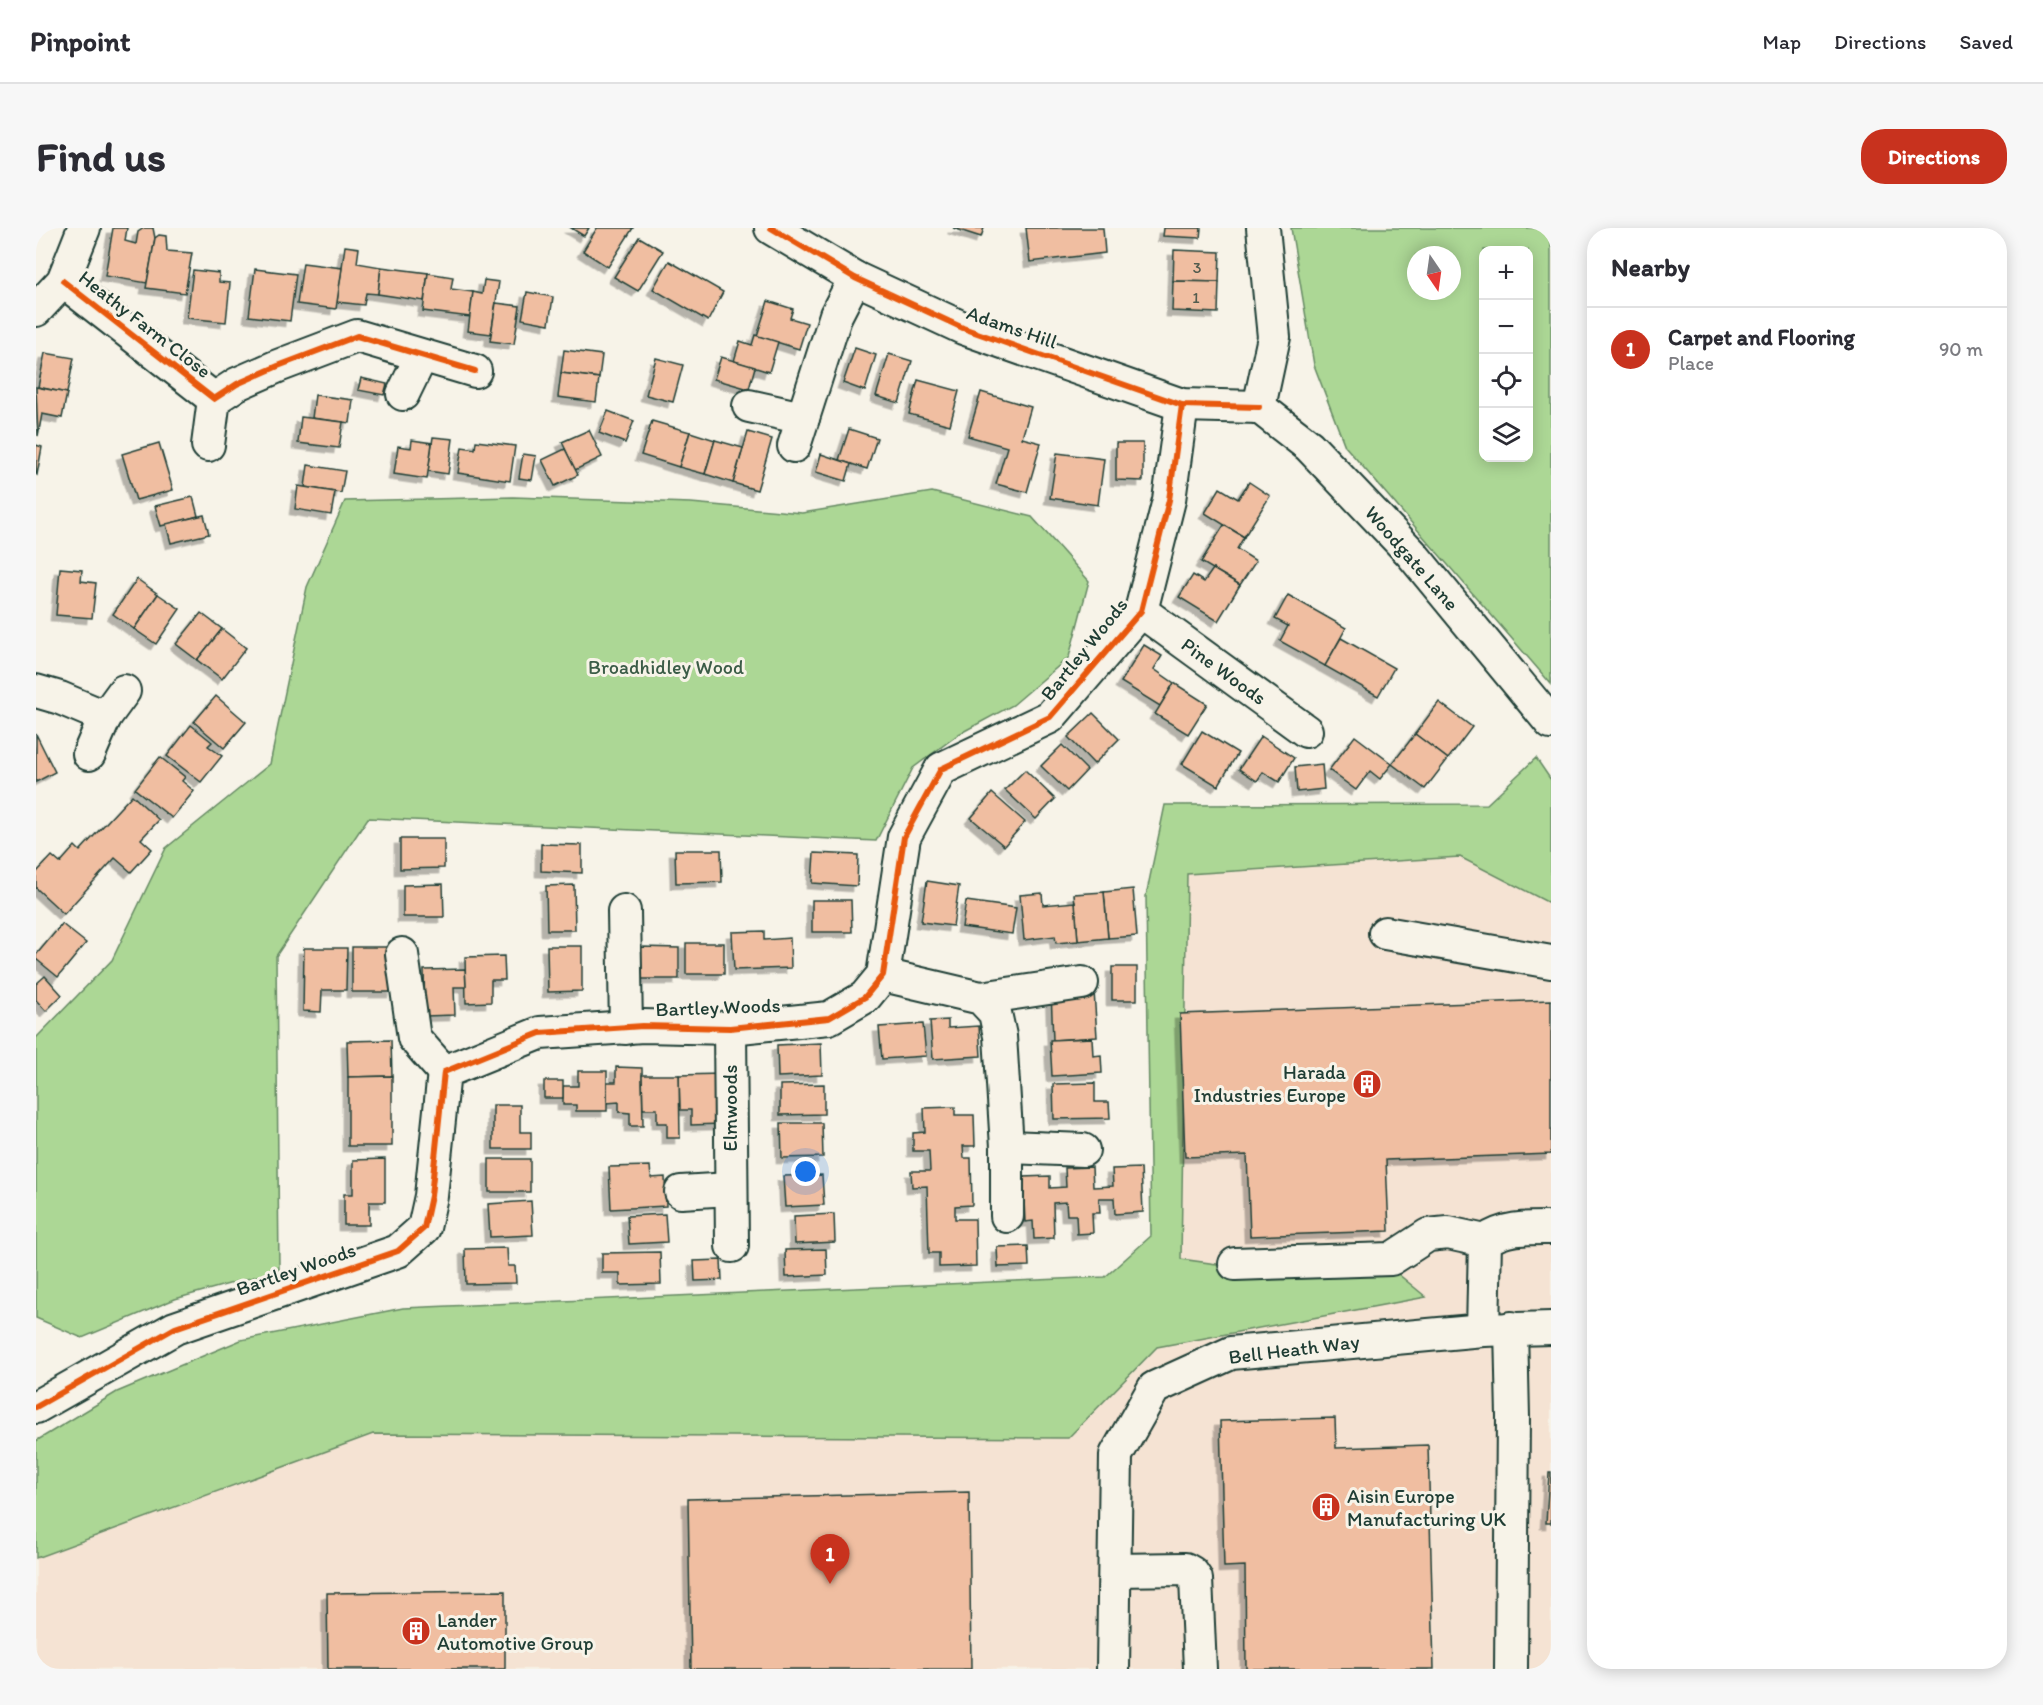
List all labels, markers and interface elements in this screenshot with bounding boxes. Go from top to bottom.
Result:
text: Pinpoint [30,24,131,58]
text: Map [1763,29,1801,54]
text: Directions [1834,29,1926,54]
text: Saved [1959,29,2013,54]
button: Directions [1861,129,2007,184]
text: Find us [36,131,166,182]
north arrow [1407,246,1461,300]
map controls [1479,246,1533,462]
button: + [1479,246,1533,300]
text: Nearby [1611,251,1690,283]
house number: 3 [1193,258,1202,277]
street label: Heathy Farm Close [74,265,216,383]
house number: 1 [1192,288,1200,307]
street label: Adams Hill [964,300,1061,354]
button: − [1479,300,1533,354]
text: Carpet and Flooring [1668,324,1855,351]
text: 1 [1626,337,1635,361]
text: 90 m [1939,337,1983,361]
text: Place [1668,351,1714,375]
button: locate [1479,354,1533,408]
button: layers [1479,408,1533,462]
street label: Woodgate Lane [1360,501,1464,615]
street label: Bartley Woods [1035,593,1133,705]
street label: Pine Woods [1177,632,1271,710]
park label: Broadhidley Wood [588,655,744,679]
street label: Bartley Woods [655,993,781,1021]
place label: Harada Industries Europe [1194,1060,1347,1107]
street label: Elmwoods [718,1065,742,1151]
building icon: Harada Industries Europe [1351,1068,1383,1100]
your location [791,1157,820,1186]
street label: Bartley Woods [233,1237,359,1301]
street label: Bell Heath Way [1227,1329,1361,1369]
place label: Aisin Europe Manufacturing UK [1347,1484,1506,1531]
building icon: Aisin Europe Manufacturing UK [1310,1491,1342,1523]
pin: 1 [810,1534,850,1584]
place label: Lander Automotive Group [437,1608,594,1655]
building icon: Lander Automotive Group [400,1615,432,1647]

